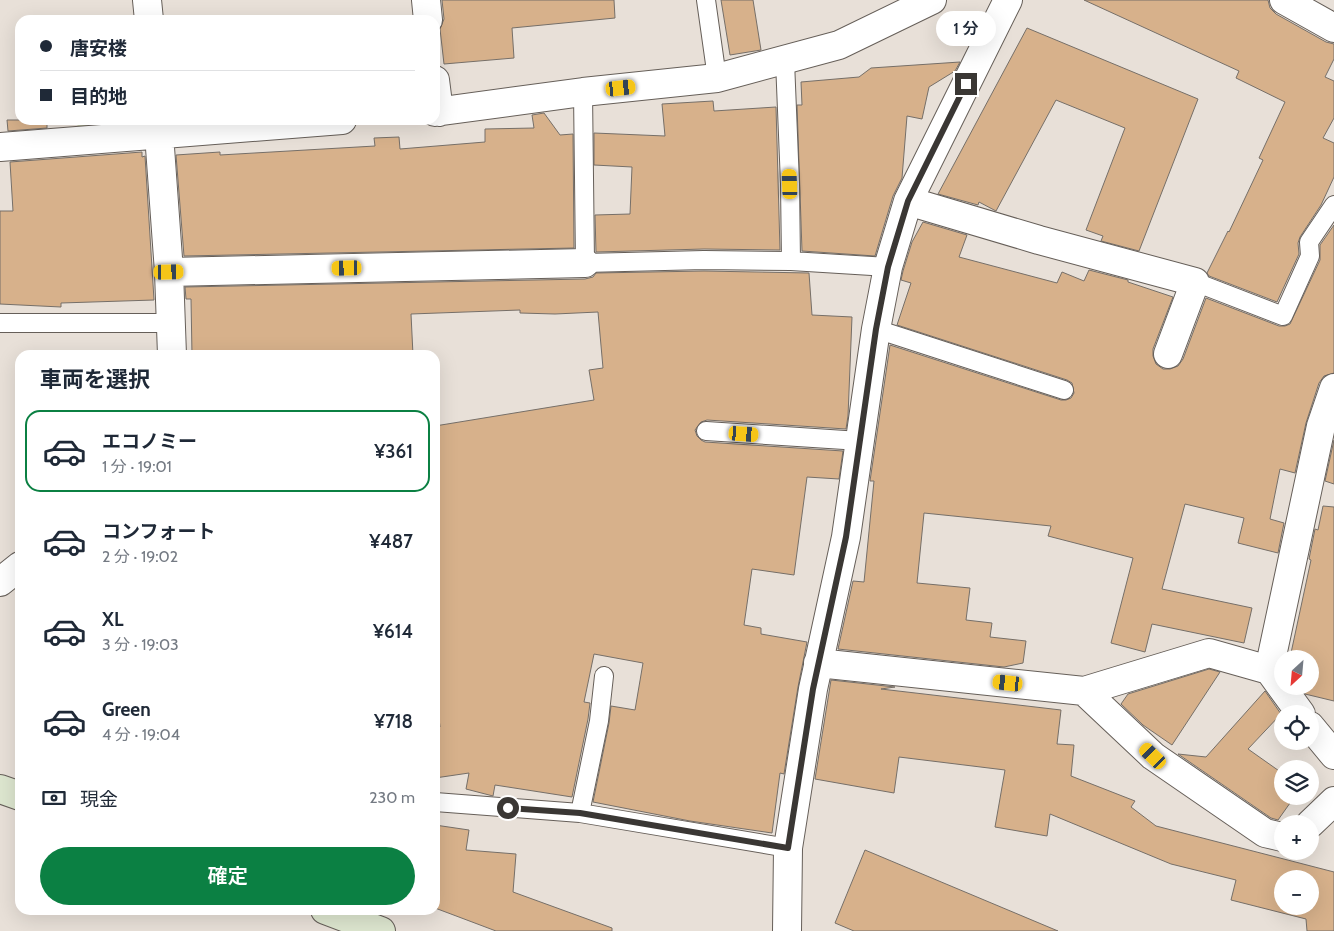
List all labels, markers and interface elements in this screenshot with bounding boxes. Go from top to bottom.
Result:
callout: 1 分 [936,12,996,46]
text: 1 分 [953,19,979,38]
text: 唐安楼 [70,37,127,60]
route end [955,73,977,95]
car [605,79,636,97]
text: 目的地 [70,85,127,108]
car [781,169,798,199]
car [331,260,362,276]
car [153,264,184,280]
text: 車両を選択 [40,366,150,393]
car [728,425,759,443]
icon: car [42,429,87,474]
text: エコノミー [102,430,197,453]
text: ¥361 [374,440,413,463]
text: 1 分 · 19:01 [102,457,172,476]
icon: car [42,519,87,564]
text: コンフォート [102,520,215,543]
text: ¥487 [369,530,413,553]
text: 2 分 · 19:02 [102,547,178,566]
text: XL [102,608,123,631]
icon: car [42,609,87,654]
text: ¥614 [373,620,413,643]
text: 3 分 · 19:03 [102,635,179,654]
north arrow [1274,650,1319,695]
map controls [1274,650,1319,915]
car [992,674,1023,692]
text: Green [102,698,151,721]
icon: car [42,699,87,744]
button: locate [1274,705,1319,750]
text: ¥718 [374,710,413,733]
text: 4 分 · 19:04 [102,725,180,744]
car [1137,740,1169,772]
button: layers [1274,760,1319,805]
icon: cash [40,784,68,812]
text: 現金 [80,788,118,811]
text: 230 m [369,788,415,807]
route start [497,797,519,819]
button: + [1274,815,1319,860]
button: 確定 [40,847,415,905]
button: − [1274,870,1319,915]

